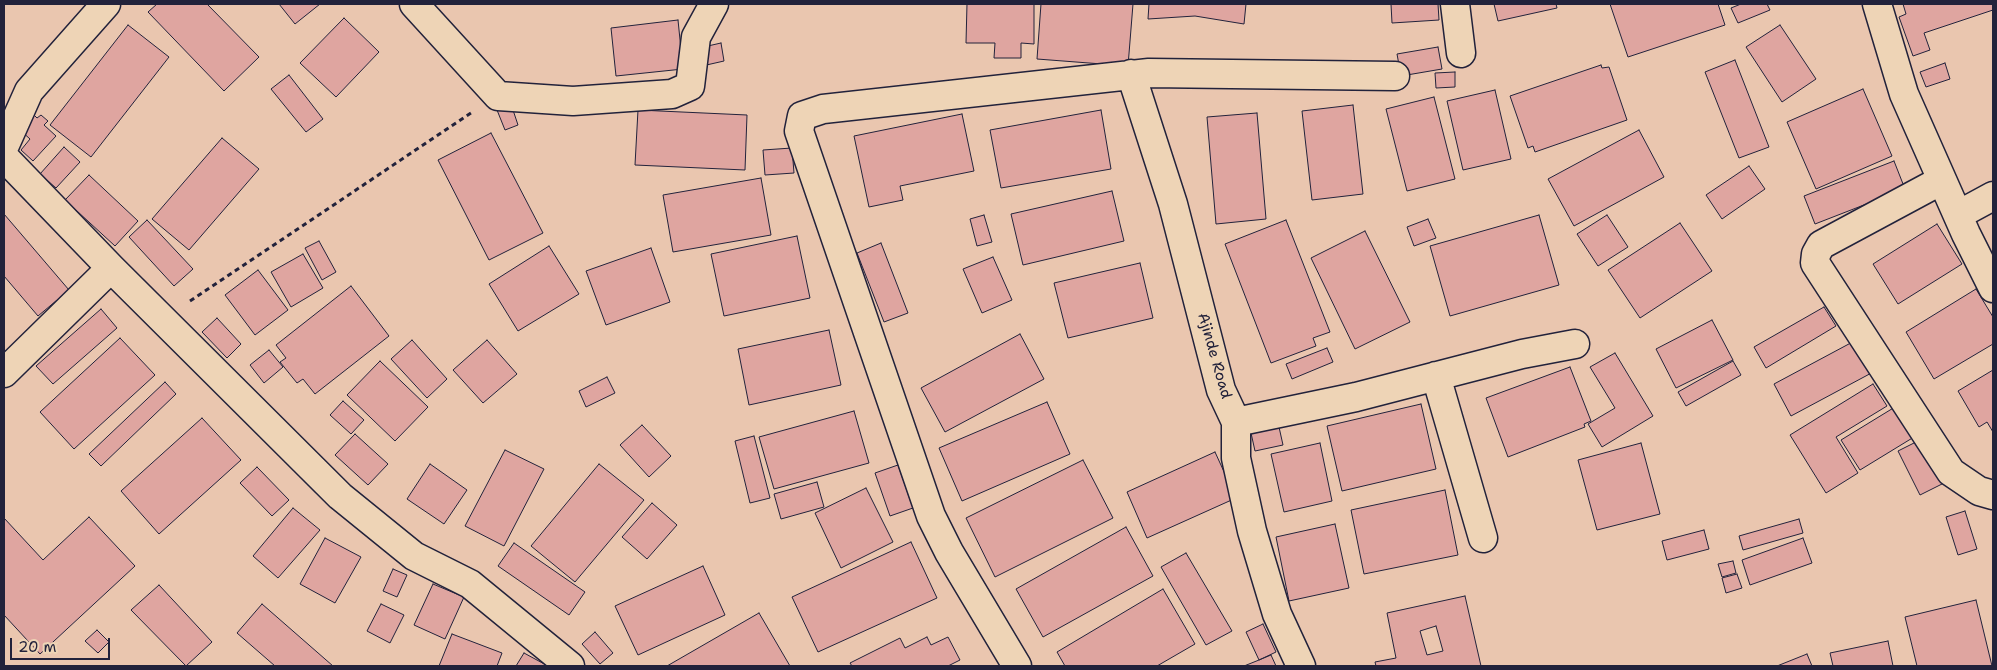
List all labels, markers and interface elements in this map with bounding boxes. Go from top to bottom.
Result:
street label: Ajinde Road [1193,311,1235,401]
scale bar [12,628,112,660]
text: 20 m [18,637,57,657]

